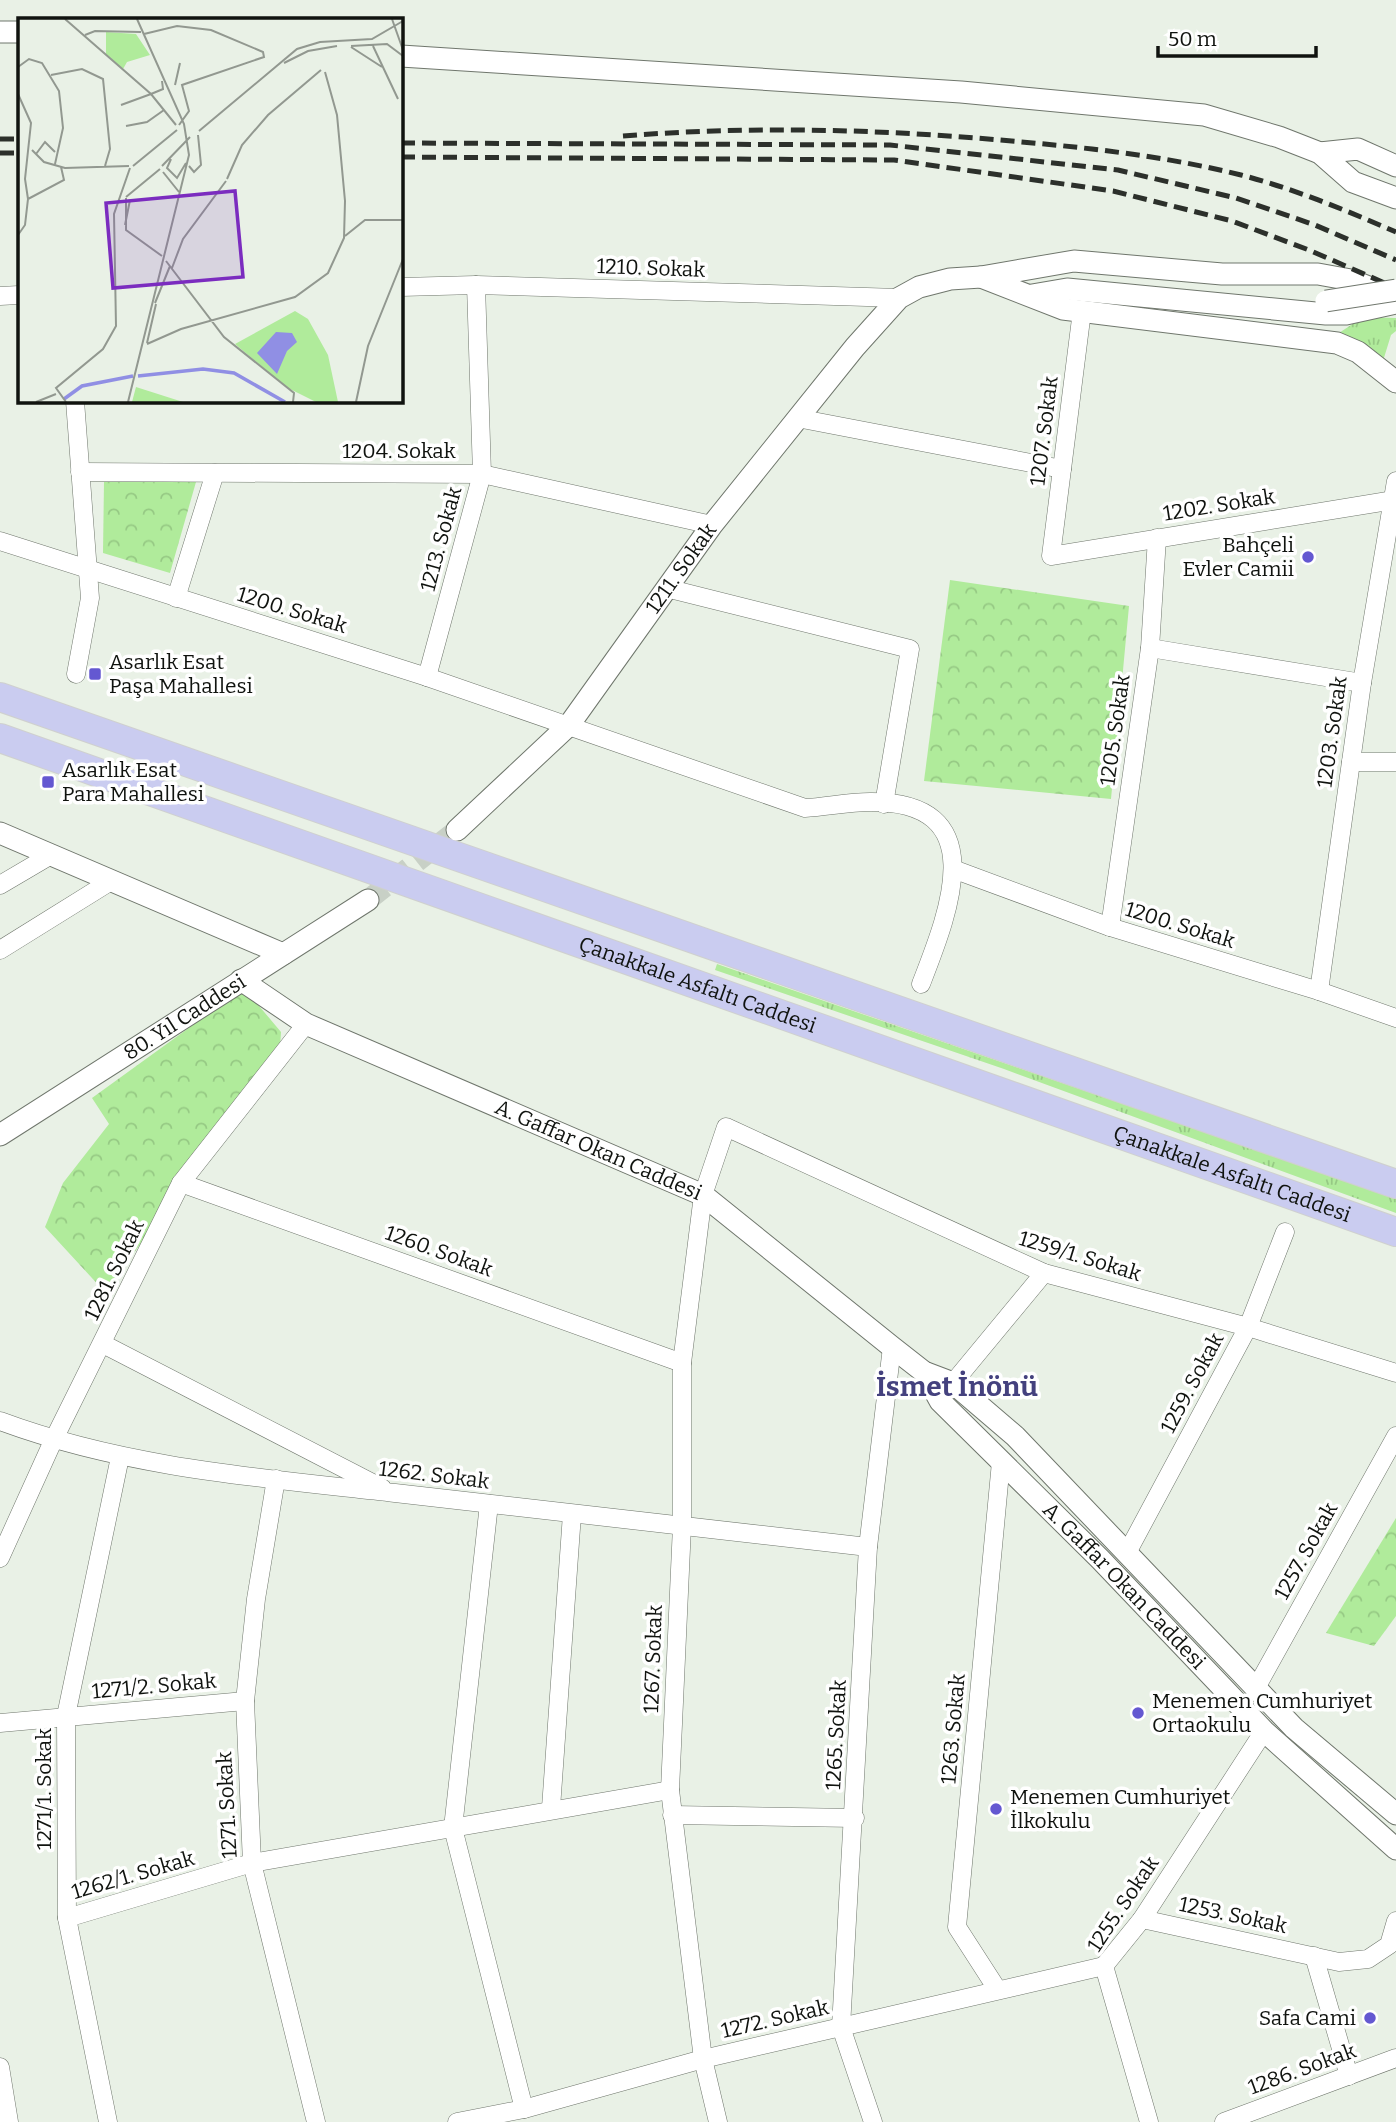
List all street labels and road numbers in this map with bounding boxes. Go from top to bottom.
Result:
street label: 1210. Sokak [596,253,706,283]
street label: 1207. Sokak [1024,375,1064,487]
street label: 1204. Sokak [342,438,456,464]
street label: 1202. Sokak [1161,483,1277,527]
street label: 1213. Sokak [415,484,467,594]
street label: 1211. Sokak [640,518,722,619]
street label: 1200. Sokak [234,581,350,639]
street label: 1205. Sokak [1094,673,1136,787]
street label: 1203. Sokak [1311,675,1353,789]
street label: 1200. Sokak [1122,896,1238,954]
street label: Çanakkale Asfaltı Caddesi [575,931,820,1039]
street label: 80. Yıl Caddesi [119,969,250,1066]
street label: A. Gaffar Okan Caddesi [491,1094,706,1206]
street label: Çanakkale Asfaltı Caddesi [1110,1120,1354,1228]
street label: 1281. Sokak [78,1215,150,1325]
street label: 1260. Sokak [382,1220,496,1282]
street label: 1259/1. Sokak [1016,1225,1144,1287]
street label: 1259. Sokak [1155,1328,1229,1438]
street label: 1262. Sokak [377,1455,491,1495]
street label: A. Gaffar Okan Caddesi [1037,1497,1211,1675]
street label: 1257. Sokak [1269,1498,1343,1604]
street label: 1267. Sokak [638,1604,668,1714]
street label: 1271/2. Sokak [91,1668,217,1704]
street label: 1263. Sokak [935,1673,971,1785]
street label: 1265. Sokak [820,1679,852,1791]
street label: 1271/1. Sokak [31,1728,57,1850]
street label: 1271. Sokak [211,1751,243,1859]
street label: 1262/1. Sokak [69,1845,197,1905]
street label: 1255. Sokak [1082,1851,1164,1957]
street label: 1253. Sokak [1177,1891,1289,1939]
street label: 1272. Sokak [719,1994,831,2044]
street label: 1286. Sokak [1245,2037,1359,2100]

